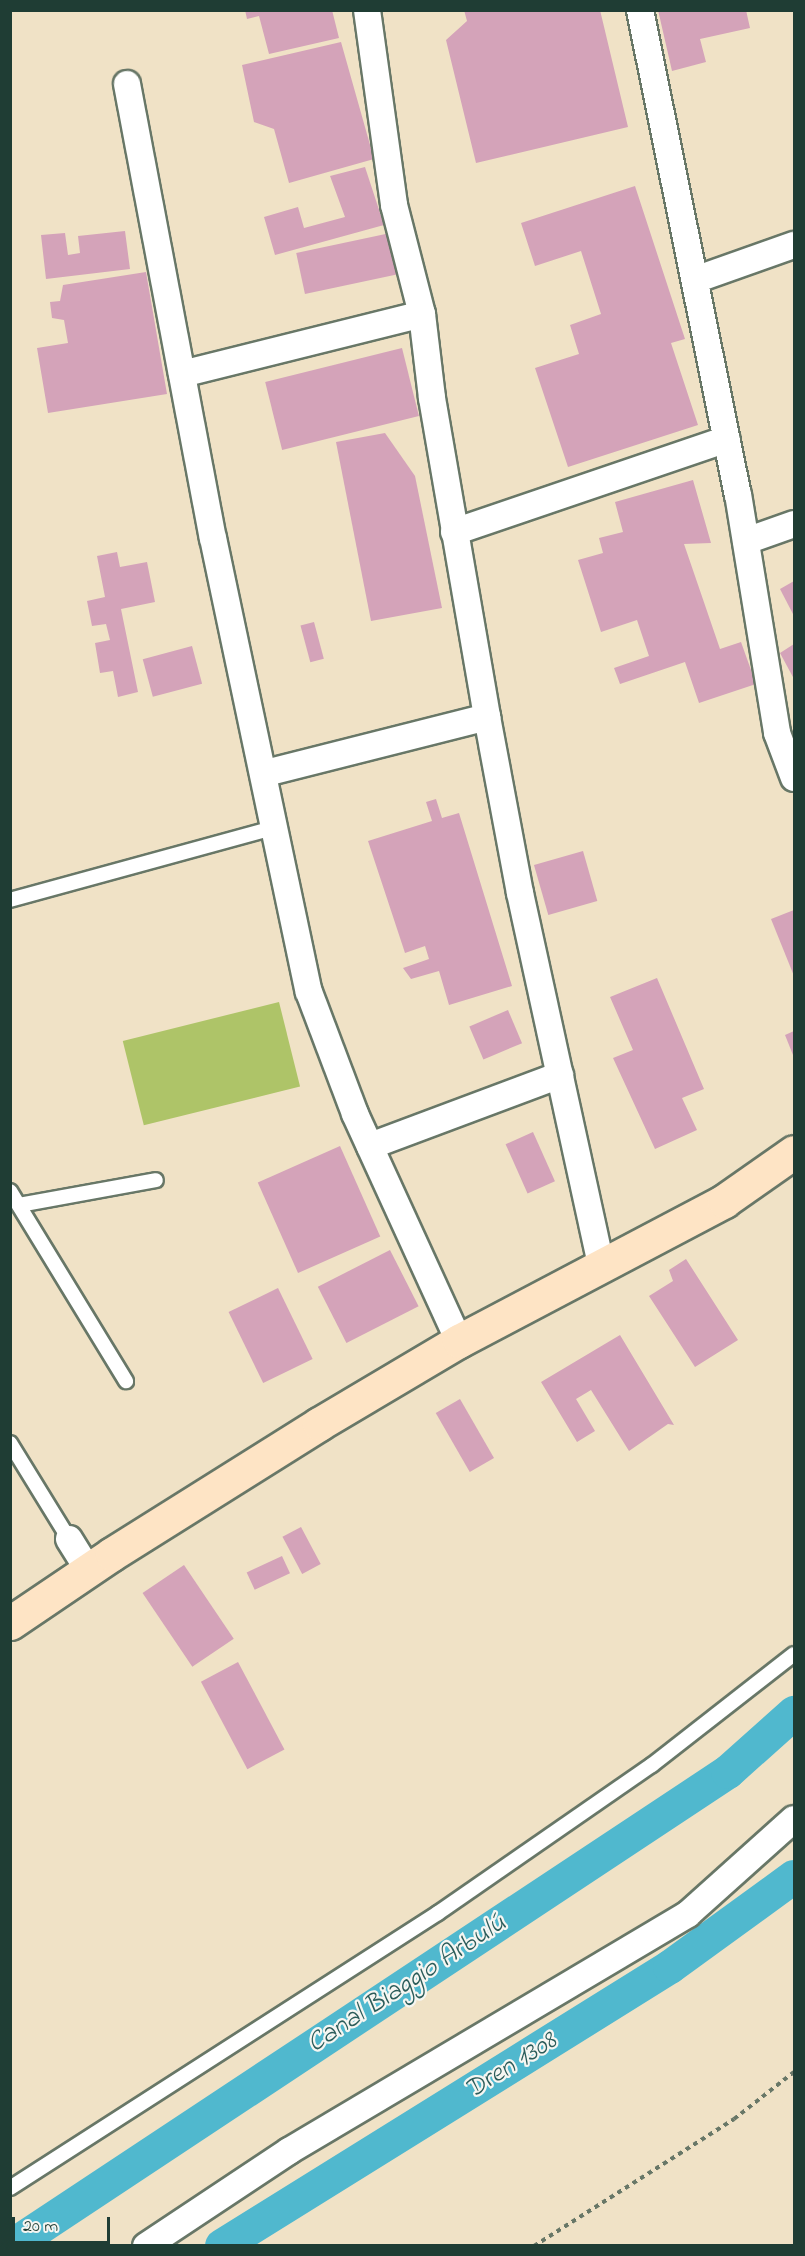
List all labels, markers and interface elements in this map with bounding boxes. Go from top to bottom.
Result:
water label: Canal Biaggio Arbulú [301,1908,513,2060]
water label: Dren 1308 [459,2025,563,2107]
scale bar [15,2205,112,2243]
text: 20 m [23,2214,58,2240]

